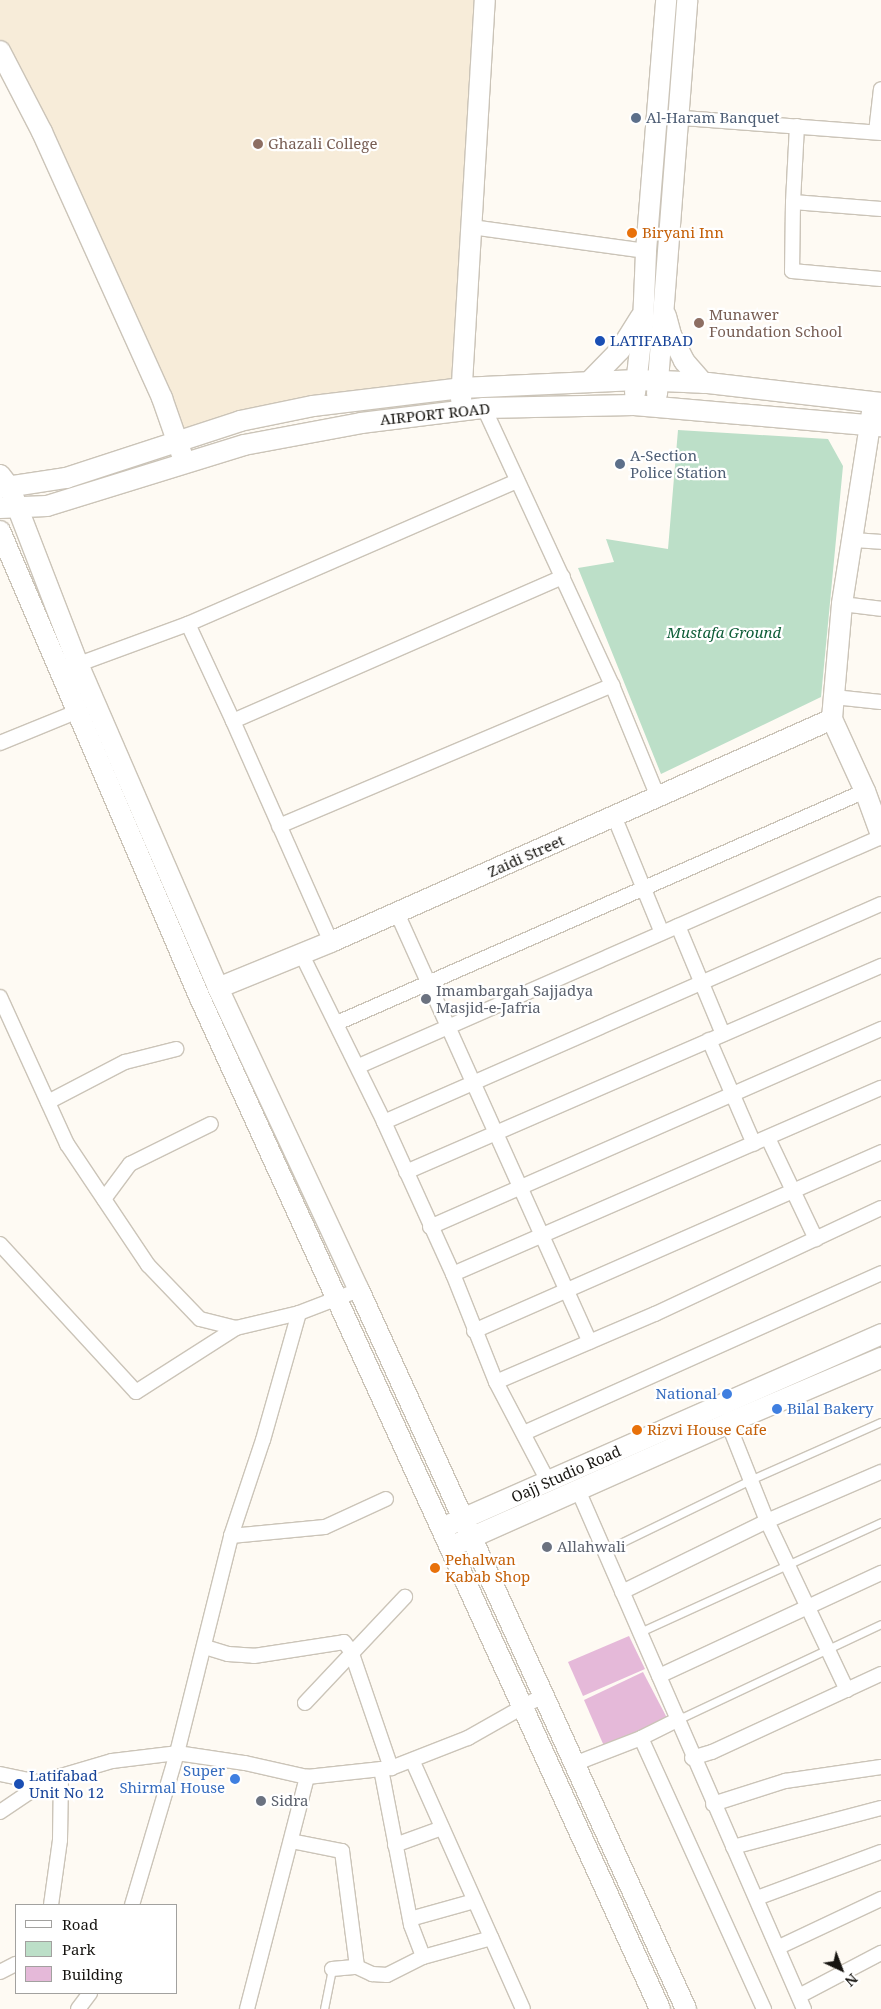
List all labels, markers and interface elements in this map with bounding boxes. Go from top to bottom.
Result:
place label: Al-Haram Banquet [646,109,779,127]
marker: Al-Haram Banquet [630,112,642,124]
place label: Ghazali College [268,135,377,153]
marker: Ghazali College [252,138,264,150]
place label: Biryani Inn [642,224,724,242]
marker: Biryani Inn [626,227,638,239]
place label: Munawer Foundation School [709,305,842,340]
marker: Munawer Foundation School [693,317,705,329]
place label: LATIFABAD [610,332,693,350]
marker: LATIFABAD [594,335,606,347]
street label: AIRPORT ROAD [379,399,491,429]
place label: A-Section Police Station [630,446,727,481]
marker: A-Section Police Station [614,458,626,470]
park label: Mustafa Ground [667,624,781,642]
street label: Zaidi Street [485,831,567,881]
place label: Imambargah Sajjadya Masjid-e-Jafria [436,981,593,1016]
marker: Imambargah Sajjadya Masjid-e-Jafria [420,993,432,1005]
place label: National [656,1385,717,1403]
marker: National [721,1388,733,1400]
place label: Bilal Bakery [787,1400,874,1418]
marker: Bilal Bakery [771,1403,783,1415]
place label: Rizvi House Cafe [647,1421,767,1439]
marker: Rizvi House Cafe [631,1424,643,1436]
street label: Oajj Studio Road [508,1442,624,1506]
place label: Allahwali [557,1538,626,1556]
marker: Allahwali [541,1541,553,1553]
place label: Pehalwan Kabab Shop [445,1550,530,1585]
marker: Pehalwan Kabab Shop [429,1562,441,1574]
place label: Super Shirmal House [119,1761,225,1796]
place label: Latifabad Unit No 12 [29,1766,104,1801]
marker: Super Shirmal House [229,1773,241,1785]
marker: Latifabad Unit No 12 [13,1778,25,1790]
place label: Sidra [271,1792,308,1810]
marker: Sidra [255,1795,267,1807]
legend [15,1904,178,1994]
text: Road [62,1914,98,1934]
text: Park [62,1939,95,1959]
north arrow [816,1944,866,1994]
text: Building [62,1964,123,1984]
text: N [841,1970,862,1991]

